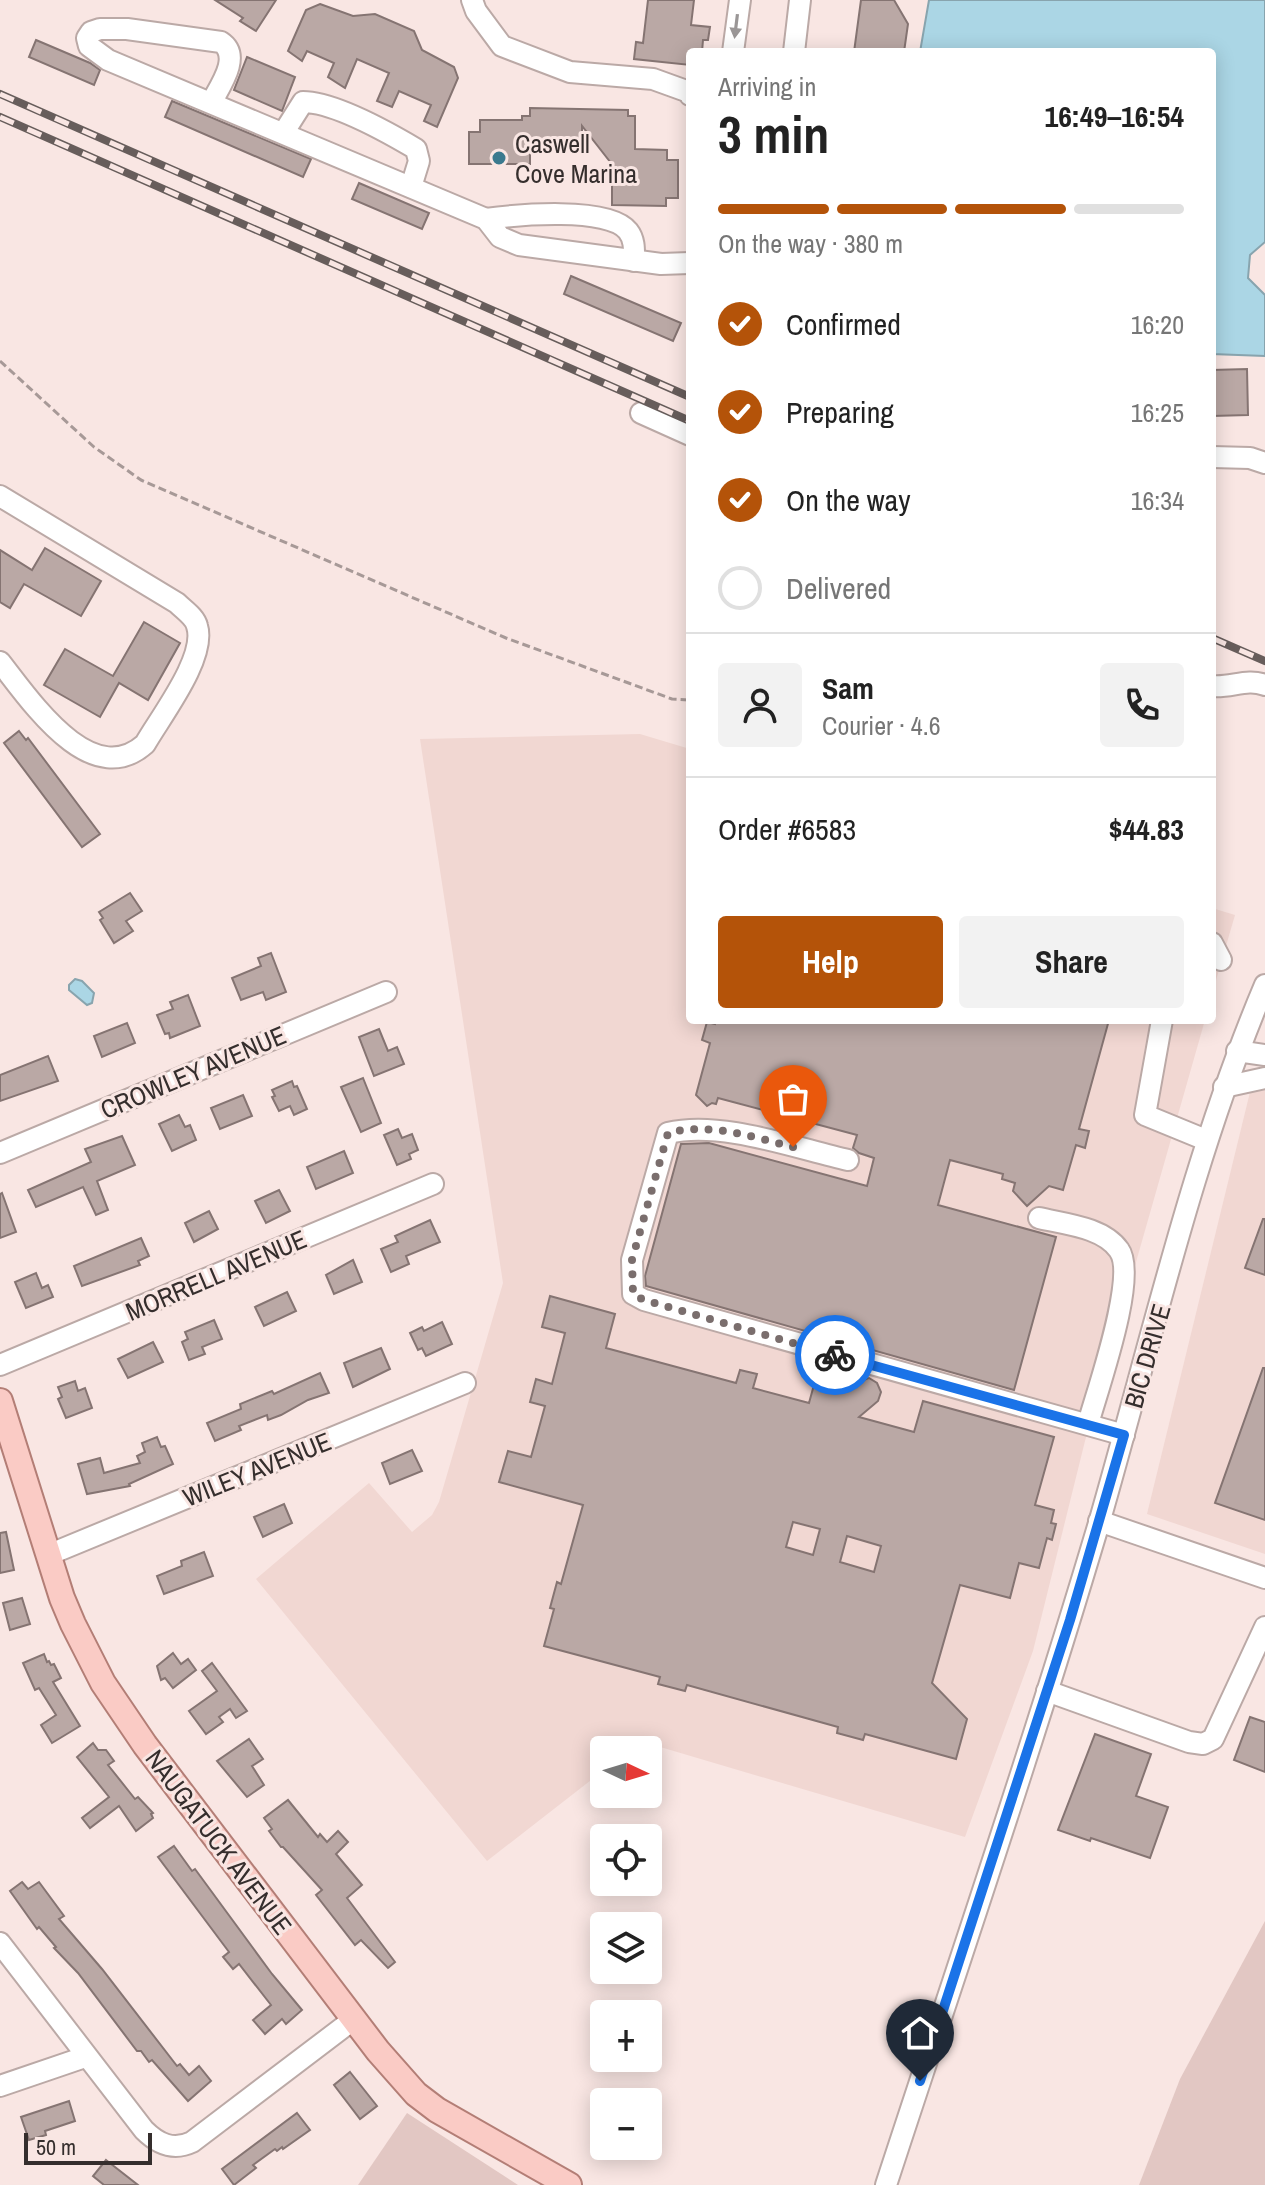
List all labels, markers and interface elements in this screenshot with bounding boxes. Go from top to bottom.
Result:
one-way arrow [730,14,743,39]
text: Arriving in [718,69,816,104]
text: 16:49–16:54 [1045,96,1184,136]
text: 3 min [718,99,829,169]
place label: Caswell Cove Marina [515,126,637,191]
marker: Caswell Cove Marina [490,149,508,167]
text: On the way · 380 m [718,226,903,261]
icon: check [718,302,762,346]
text: Confirmed [786,304,901,344]
text: 16:20 [1131,307,1184,342]
icon: check [718,390,762,434]
text: Preparing [786,392,894,432]
text: 16:25 [1131,395,1184,430]
icon: check [718,478,762,522]
text: On the way [786,480,910,520]
text: 16:34 [1131,483,1184,518]
text: Delivered [786,568,891,608]
button: person [718,663,802,747]
button: phone [1100,663,1184,747]
text: Sam [822,668,874,708]
text: Courier · 4.6 [822,708,941,743]
text: Order #6583 [718,809,856,849]
text: $44.83 [1109,809,1184,849]
button: Help [718,916,943,1008]
button: Share [959,916,1184,1008]
street label: CROWLEY AVENUE [95,1017,291,1127]
pin [759,1065,827,1147]
icon: bag [771,1077,815,1121]
street label: MORRELL AVENUE [120,1221,312,1329]
street label: BIC DRIVE [1115,1300,1179,1412]
courier [795,1315,875,1395]
icon: bike [813,1333,857,1377]
street label: WILEY AVENUE [178,1423,336,1515]
north arrow [590,1736,662,1808]
map controls [590,1736,662,2160]
street label: NAUGATUCK AVENUE [138,1742,300,1942]
button: locate [590,1824,662,1896]
button: layers [590,1912,662,1984]
pin [886,1999,954,2081]
button: + [590,2000,662,2072]
icon: home [898,2011,942,2055]
button: − [590,2088,662,2160]
scale bar [24,2129,152,2165]
text: 50 m [36,2132,76,2162]

